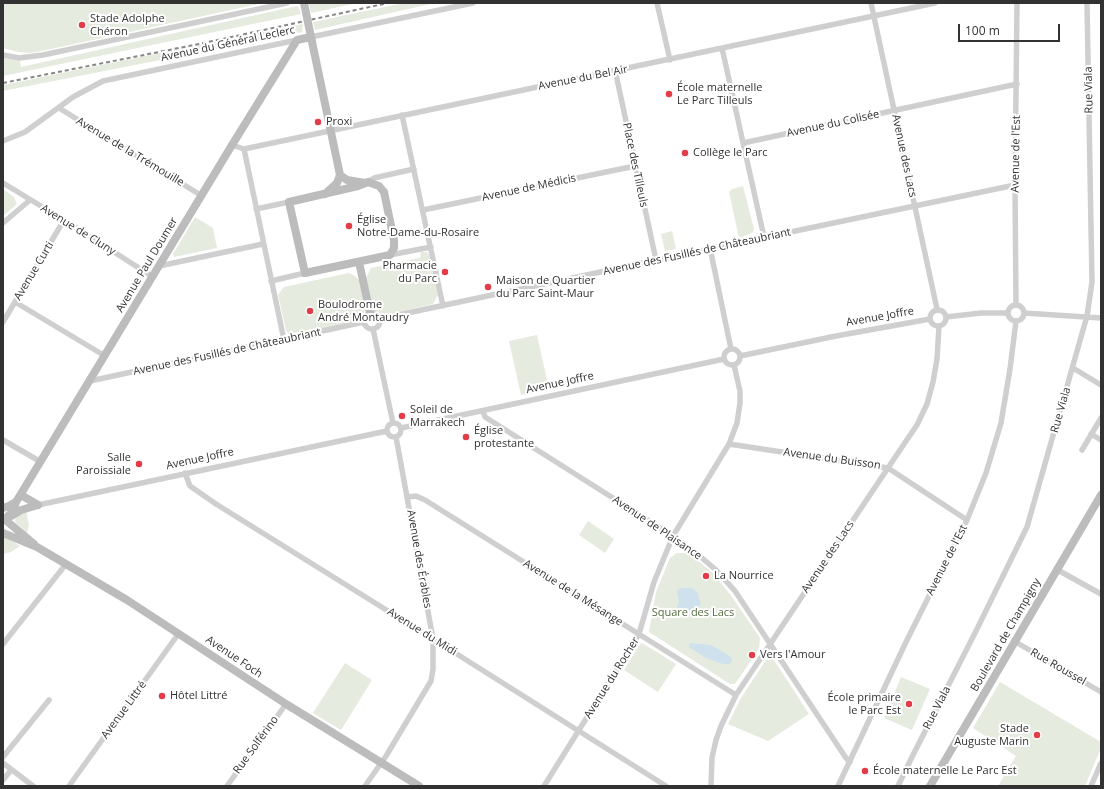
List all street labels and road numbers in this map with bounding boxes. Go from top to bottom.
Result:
street label: Avenue du Général Leclerc [160,23,296,65]
street label: Avenue du Bel Air [537,63,629,93]
street label: Rue Viala [1082,66,1096,114]
street label: Avenue du Colisée [786,108,880,140]
street label: Avenue des Lacs [889,113,919,199]
street label: Avenue de la Trémouille [74,115,186,189]
street label: Avenue de l'Est [1009,115,1023,193]
street label: Place des Tilleuls [620,121,650,209]
street label: Avenue de Médicis [481,172,577,204]
street label: Avenue de Cluny [38,202,118,258]
street label: Avenue Paul Doumer [113,215,181,315]
street label: Avenue des Fusillés de Châteaubriant [602,226,792,278]
street label: Avenue Curti [11,239,57,303]
street label: Avenue Joffre [845,305,915,329]
street label: Avenue des Fusillés de Châteaubriant [132,326,322,378]
street label: Avenue Joffre [525,369,595,397]
street label: Rue Viala [1048,386,1074,434]
street label: Avenue Joffre [165,445,235,473]
street label: Avenue du Buisson [783,446,881,472]
street label: Avenue de Plaisance [610,493,704,563]
street label: Avenue des Érables [404,509,434,609]
street label: Avenue des Lacs [799,518,857,596]
street label: Avenue de l'Est [924,523,970,597]
street label: Avenue de la Mésange [521,557,625,629]
street label: Boulevard de Champigny [968,576,1044,694]
street label: Avenue du Midi [385,605,459,659]
street label: Avenue Foch [203,633,265,681]
street label: Avenue du Rocher [582,635,642,721]
street label: Rue Roussel [1028,646,1088,688]
street label: Avenue Littré [99,679,149,741]
street label: Rue Viala [920,684,954,732]
street label: Rue Solférino [231,713,281,777]

